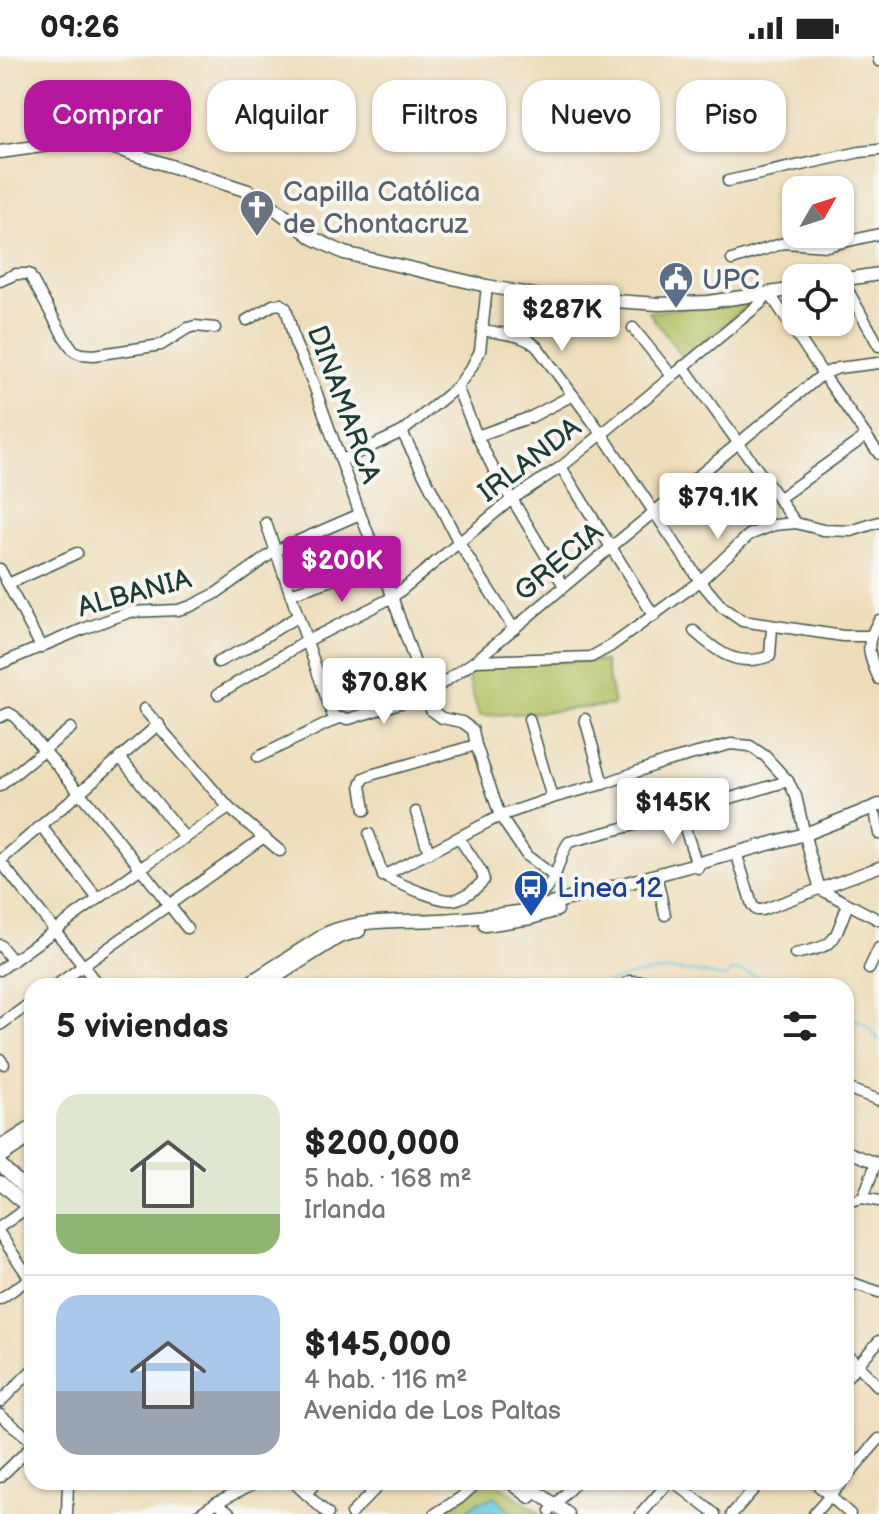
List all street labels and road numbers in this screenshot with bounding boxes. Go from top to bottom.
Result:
street label: DINAMARCA [300,321,388,489]
street label: IRLANDA [472,411,588,509]
street label: GRECIA [508,515,610,608]
street label: ALBANIA [74,562,196,624]

